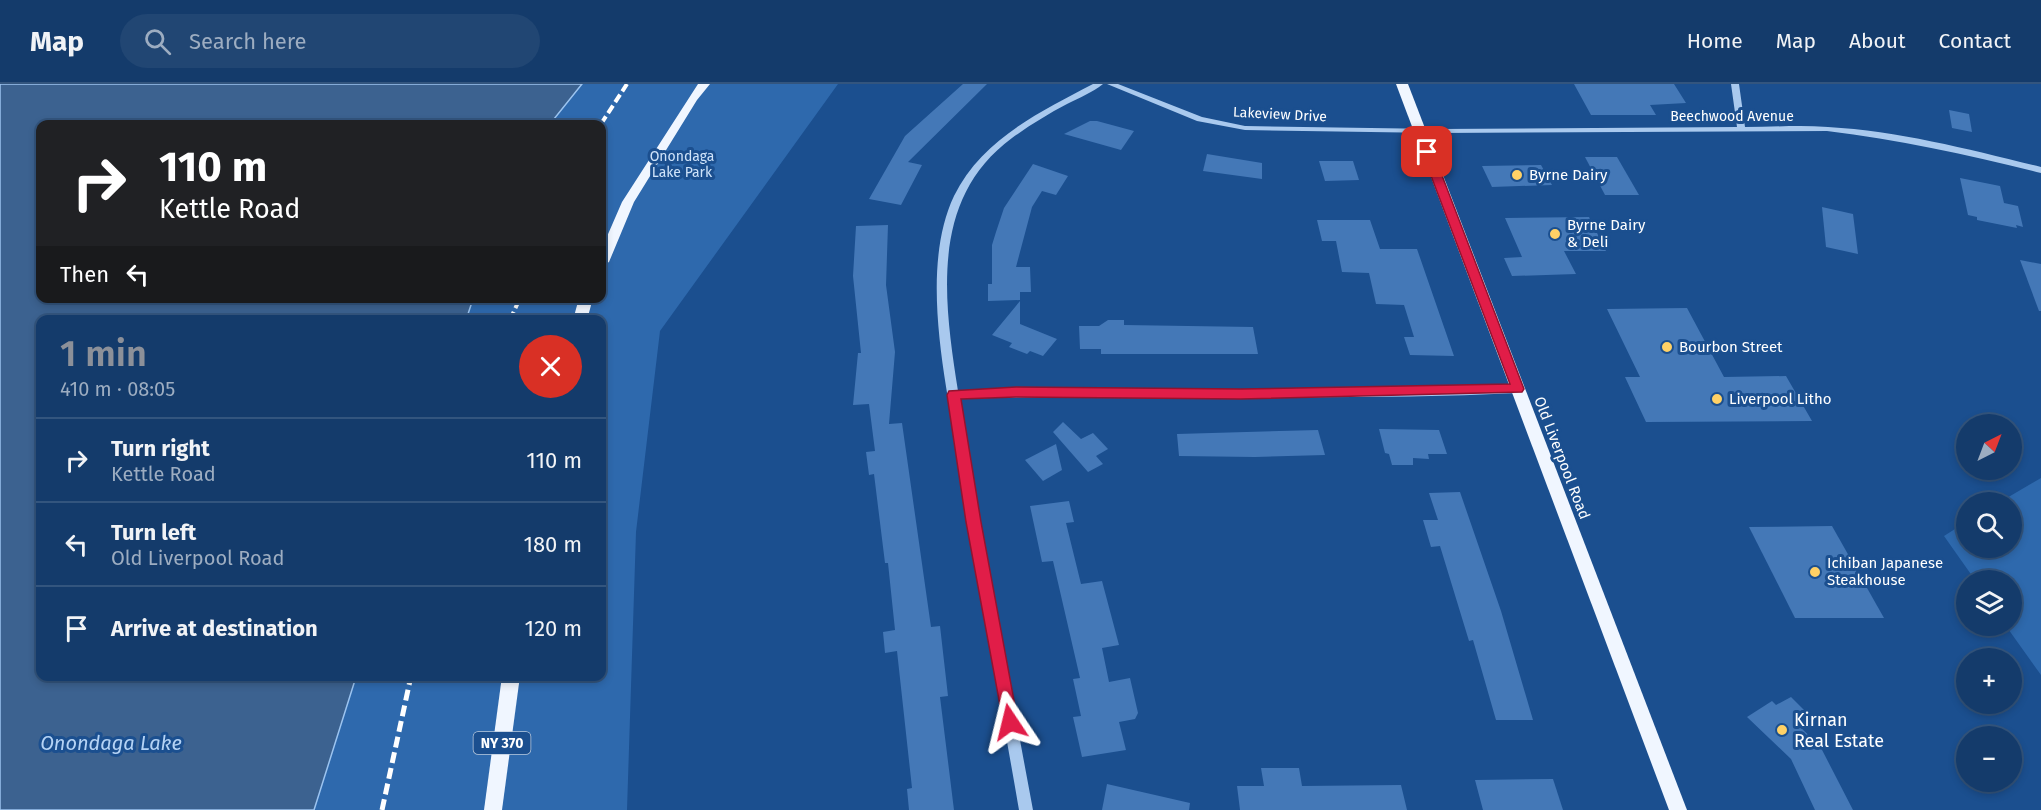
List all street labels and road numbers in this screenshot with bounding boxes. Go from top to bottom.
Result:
street label: Lakeview Drive [1233,104,1327,125]
street label: Beechwood Avenue [1670,108,1794,125]
street label: Old Liverpool Road [1530,394,1594,522]
road number: NY 370 [474,732,530,754]

